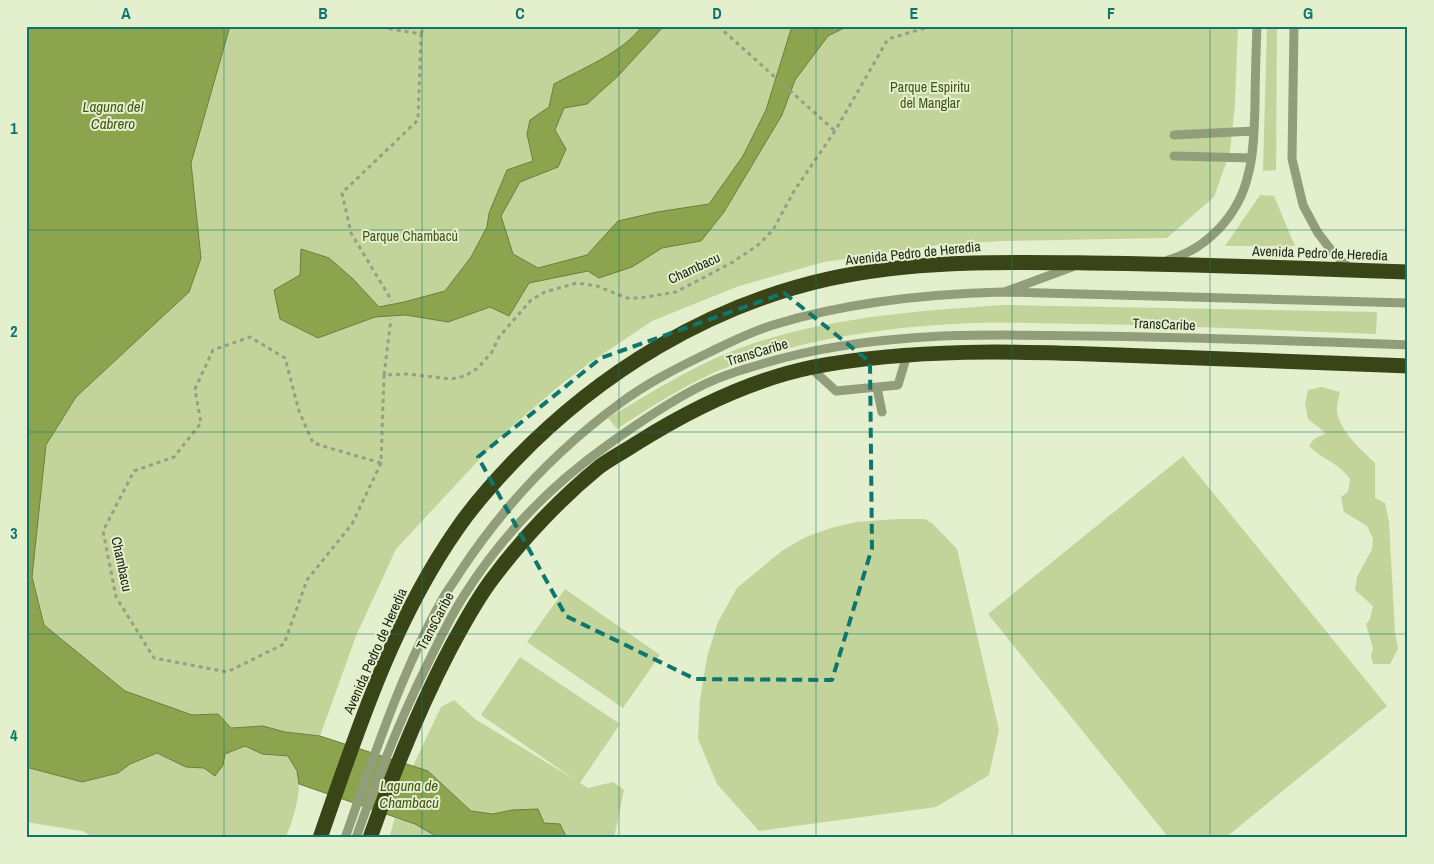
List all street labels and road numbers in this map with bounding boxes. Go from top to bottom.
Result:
street label: Avenida Pedro de Heredia [844,237,982,269]
street label: Avenida Pedro de Heredia [1251,242,1389,264]
street label: Chambacu [665,248,723,288]
street label: TransCaribe [1132,314,1196,334]
street label: TransCaribe [724,334,790,370]
street label: Chambacu [107,535,137,593]
street label: Avenida Pedro de Heredia [339,585,411,718]
street label: TransCaribe [412,589,458,653]

